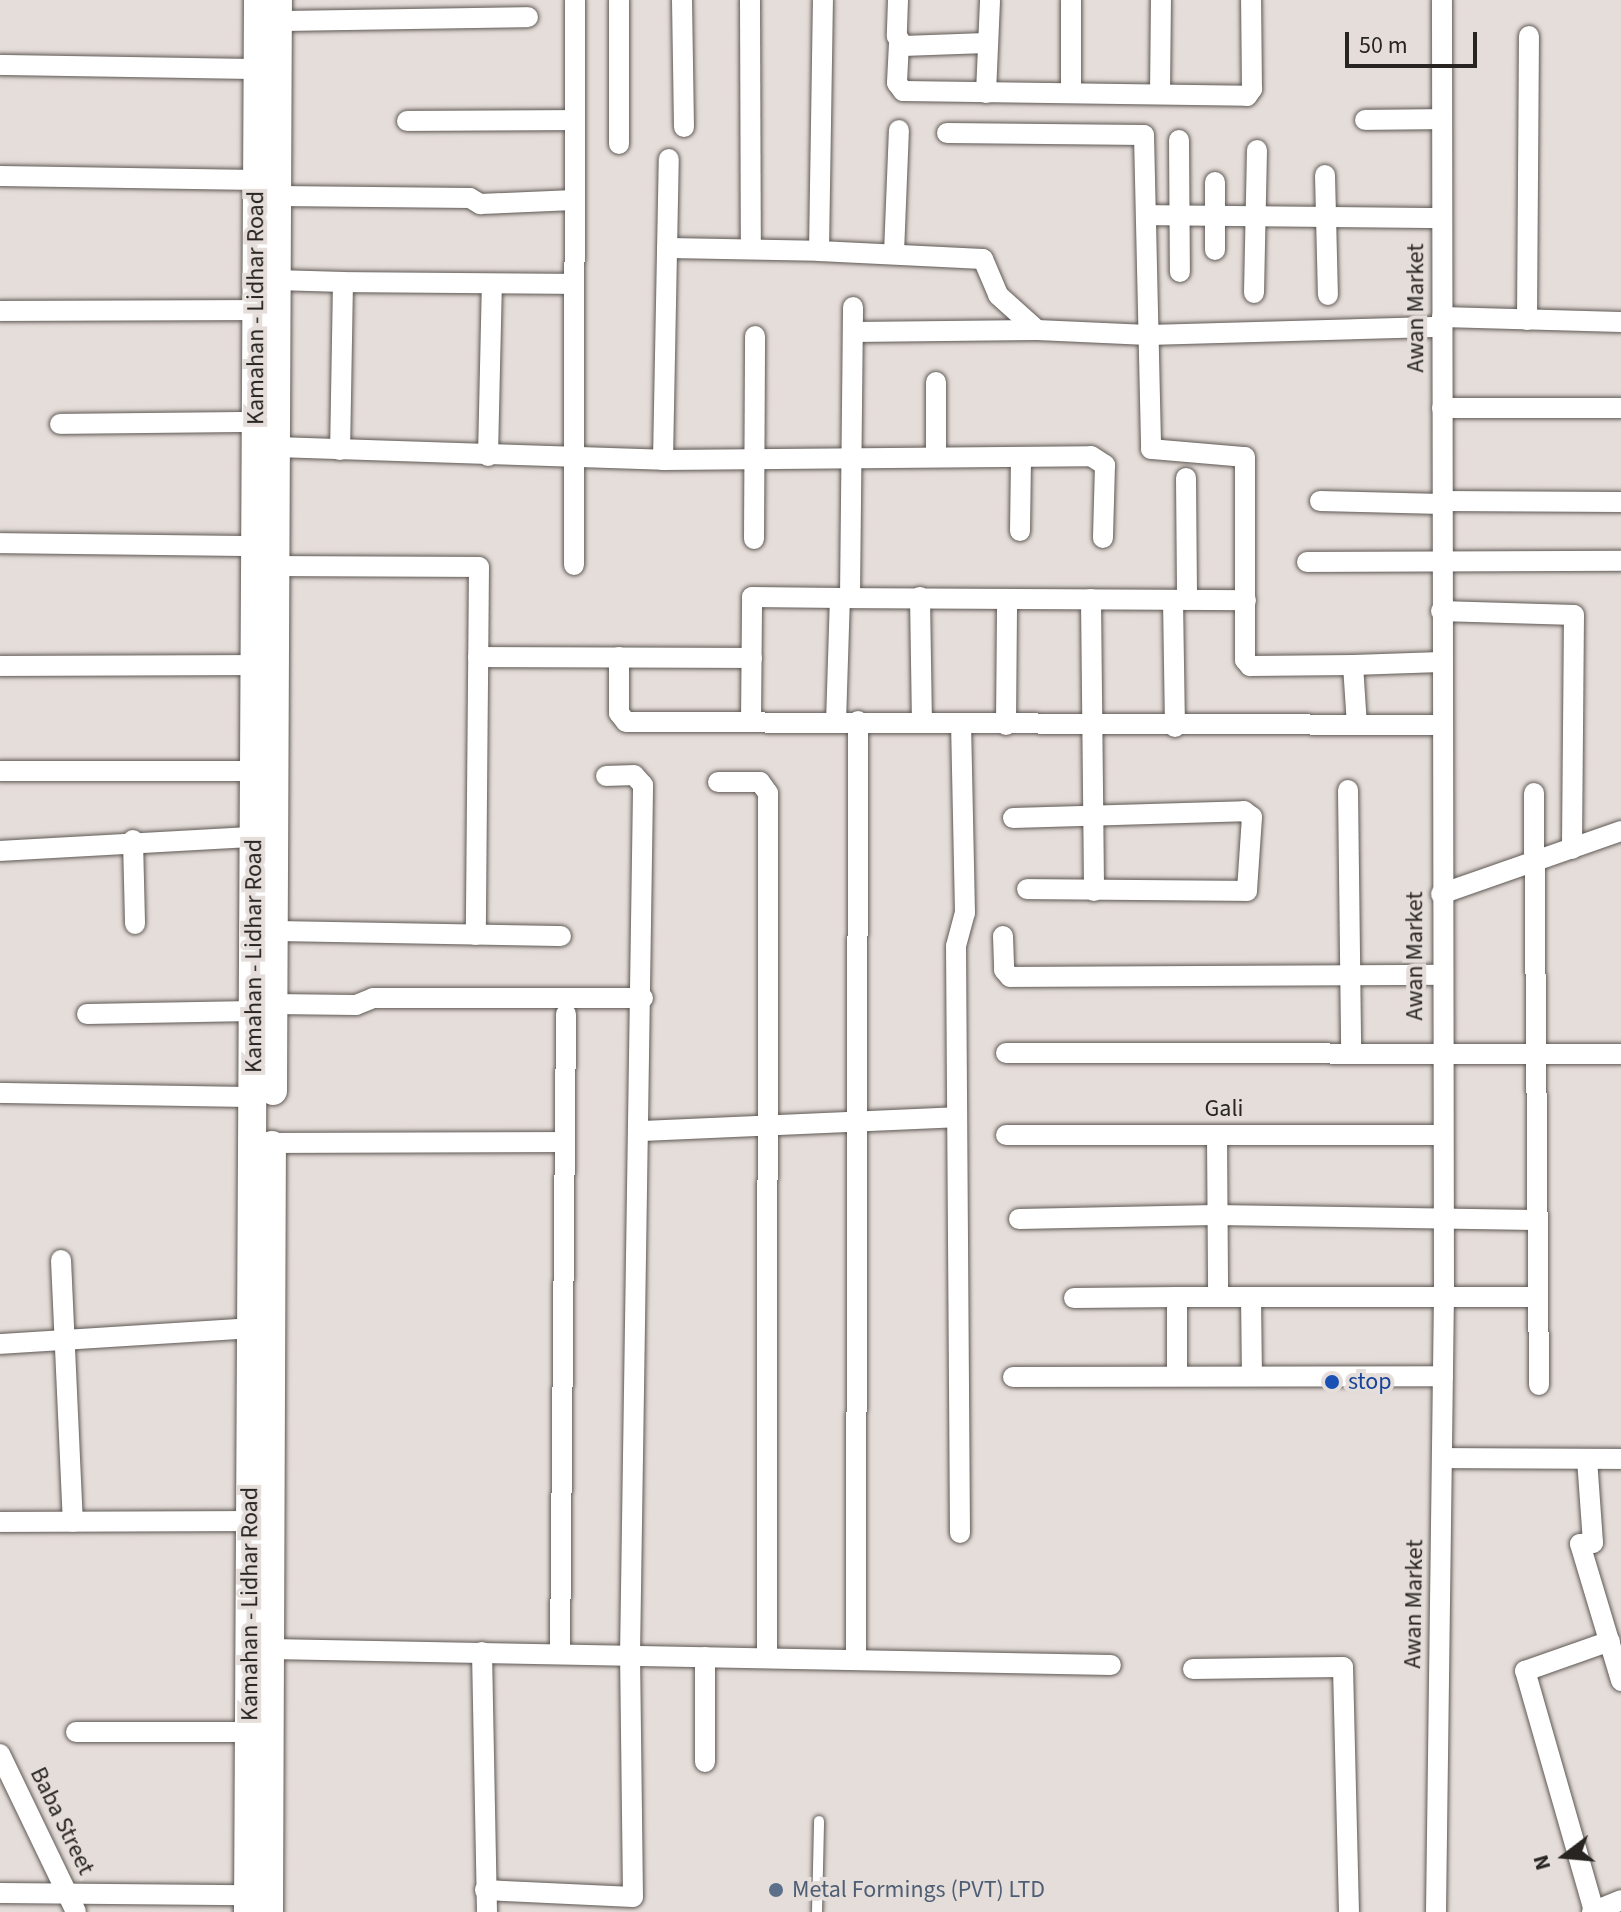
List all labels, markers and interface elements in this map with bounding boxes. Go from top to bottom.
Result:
scale bar [1349,16,1481,66]
text: 50 m [1359,28,1408,63]
street label: Kamahan - Lidhar Road [242,191,270,425]
street label: Awan Market [1402,243,1430,373]
street label: Kamahan - Lidhar Road [240,839,268,1073]
street label: Awan Market [1401,891,1429,1021]
street label: Gali [1205,1095,1243,1123]
place label: stop [1348,1368,1392,1396]
marker: stop [1323,1373,1341,1391]
street label: Kamahan - Lidhar Road [236,1487,264,1721]
street label: Awan Market [1398,1539,1430,1669]
street label: Baba Street [24,1762,100,1880]
north arrow [1525,1816,1605,1896]
text: N [1525,1851,1559,1874]
place label: Metal Formings (PVT) LTD [792,1876,1045,1904]
marker: Metal Formings (PVT) LTD [767,1881,785,1899]

